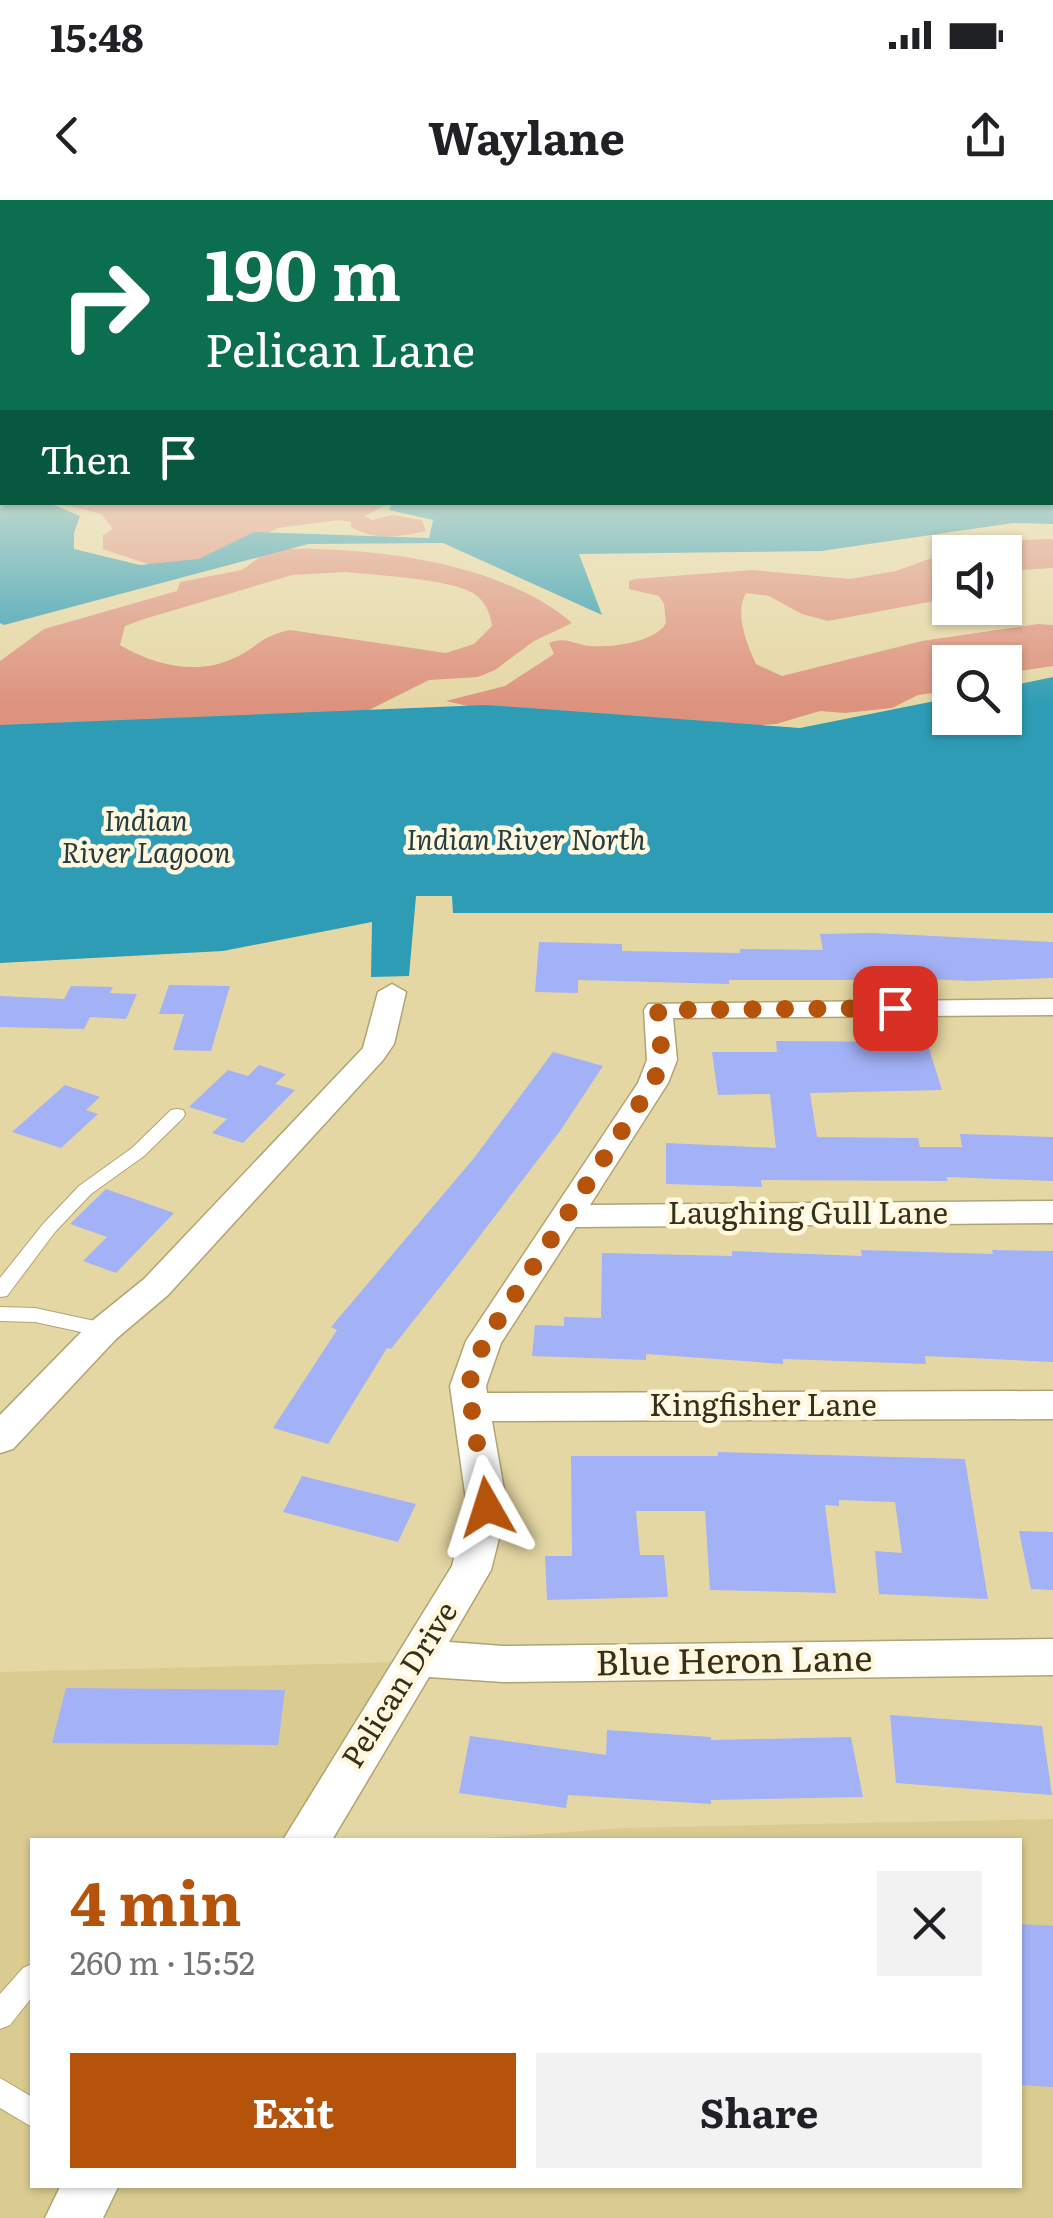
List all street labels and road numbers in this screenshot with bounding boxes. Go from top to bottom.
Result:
street label: Laughing Gull Lane [668,1189,948,1233]
street label: Kingfisher Lane [649,1381,877,1425]
street label: Pelican Drive [329,1592,466,1775]
street label: Blue Heron Lane [595,1630,873,1686]

